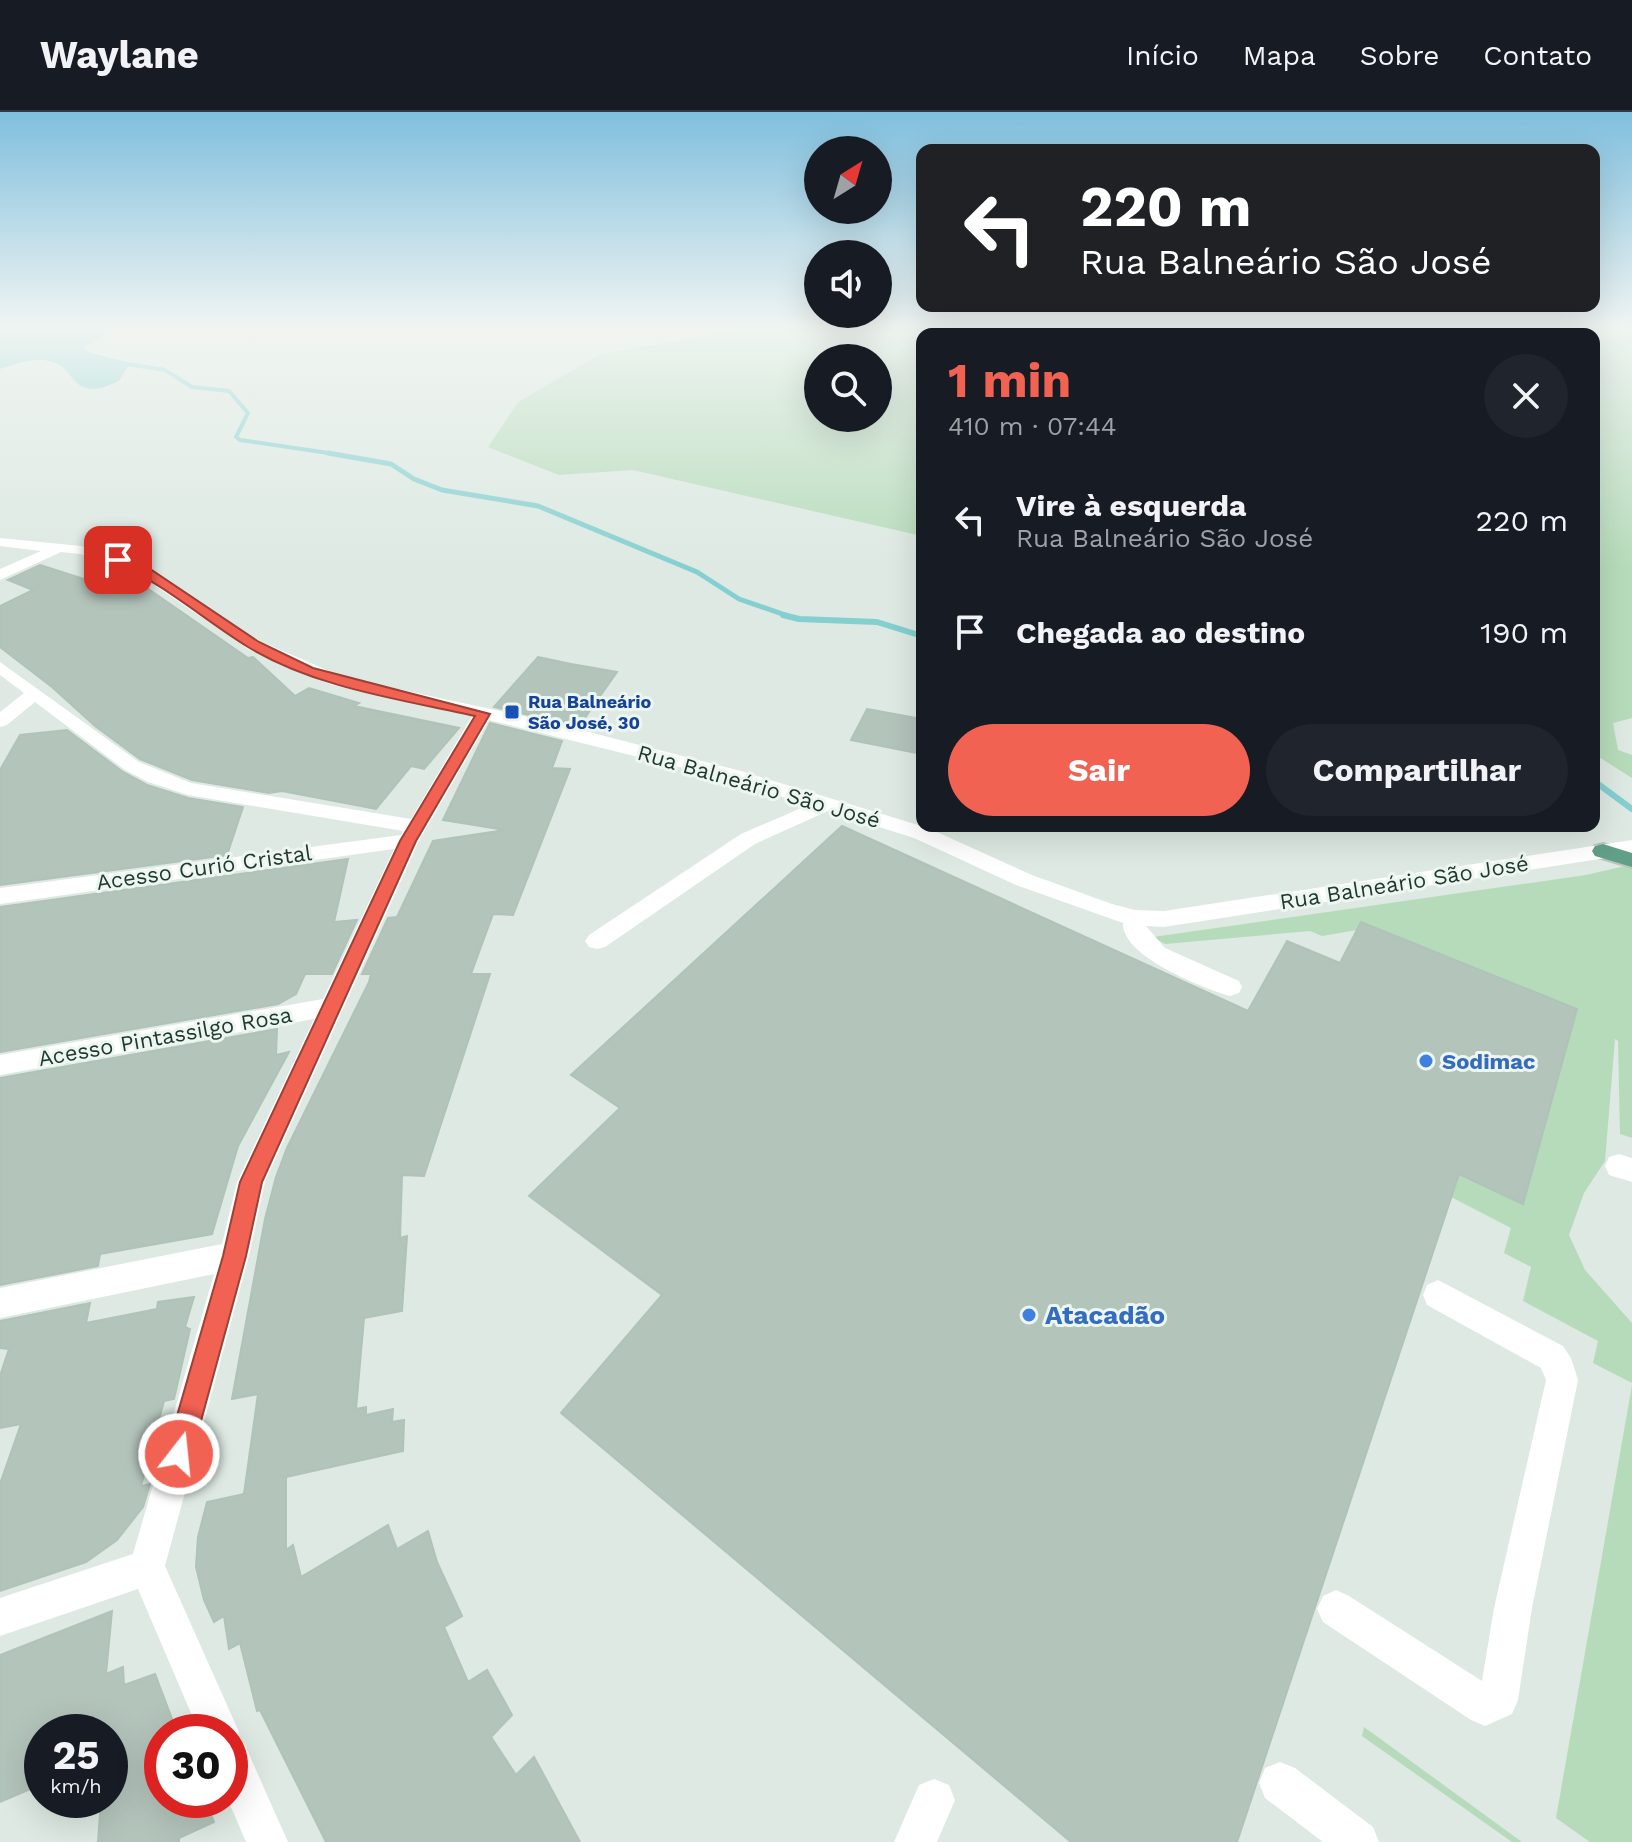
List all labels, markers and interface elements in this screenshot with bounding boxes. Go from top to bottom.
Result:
text: Waylane [40,33,199,77]
text: Início [1126,39,1199,72]
text: Mapa [1243,39,1316,72]
text: Sobre [1360,39,1439,72]
text: Contato [1483,39,1592,72]
north arrow [804,136,892,224]
map controls [804,136,892,432]
text: 220 m [1080,174,1252,240]
icon: left [948,176,1052,280]
button: sound [804,240,892,328]
text: Rua Balneário São José [1080,241,1492,283]
button: search [804,344,892,432]
text: 1 min [948,352,1071,409]
button: close [1484,354,1568,438]
text: 410 m · 07:44 [948,411,1117,441]
text: Vire à esquerda [1016,488,1246,523]
icon: left [948,498,992,542]
text: 220 m [1476,503,1568,538]
text: Rua Balneário São José [1016,523,1313,553]
pin [84,526,152,594]
icon: arrive [96,538,140,582]
icon: arrive [948,610,992,654]
text: Chegada ao destino [1016,615,1305,650]
text: 190 m [1480,615,1568,650]
place label: Rua Balneário São José, 30 [528,691,651,733]
marker: Rua Balneário São José, 30 [503,703,521,721]
button: Sair [948,724,1250,816]
button: Compartilhar [1266,724,1568,816]
street label: Rua Balneário São José [635,740,883,833]
street label: Acesso Curió Cristal [95,840,314,895]
street label: Rua Balneário São José [1278,850,1530,915]
street label: Acesso Pintassilgo Rosa [36,1002,294,1071]
place label: Sodimac [1442,1049,1535,1074]
marker: Sodimac [1417,1052,1435,1070]
place label: Atacadão [1045,1300,1165,1330]
marker: Atacadão [1020,1306,1038,1324]
position arrow [137,1412,221,1496]
speed limit sign: 30 [144,1714,248,1818]
text: 25 [52,1732,100,1779]
text: km/h [50,1774,102,1798]

